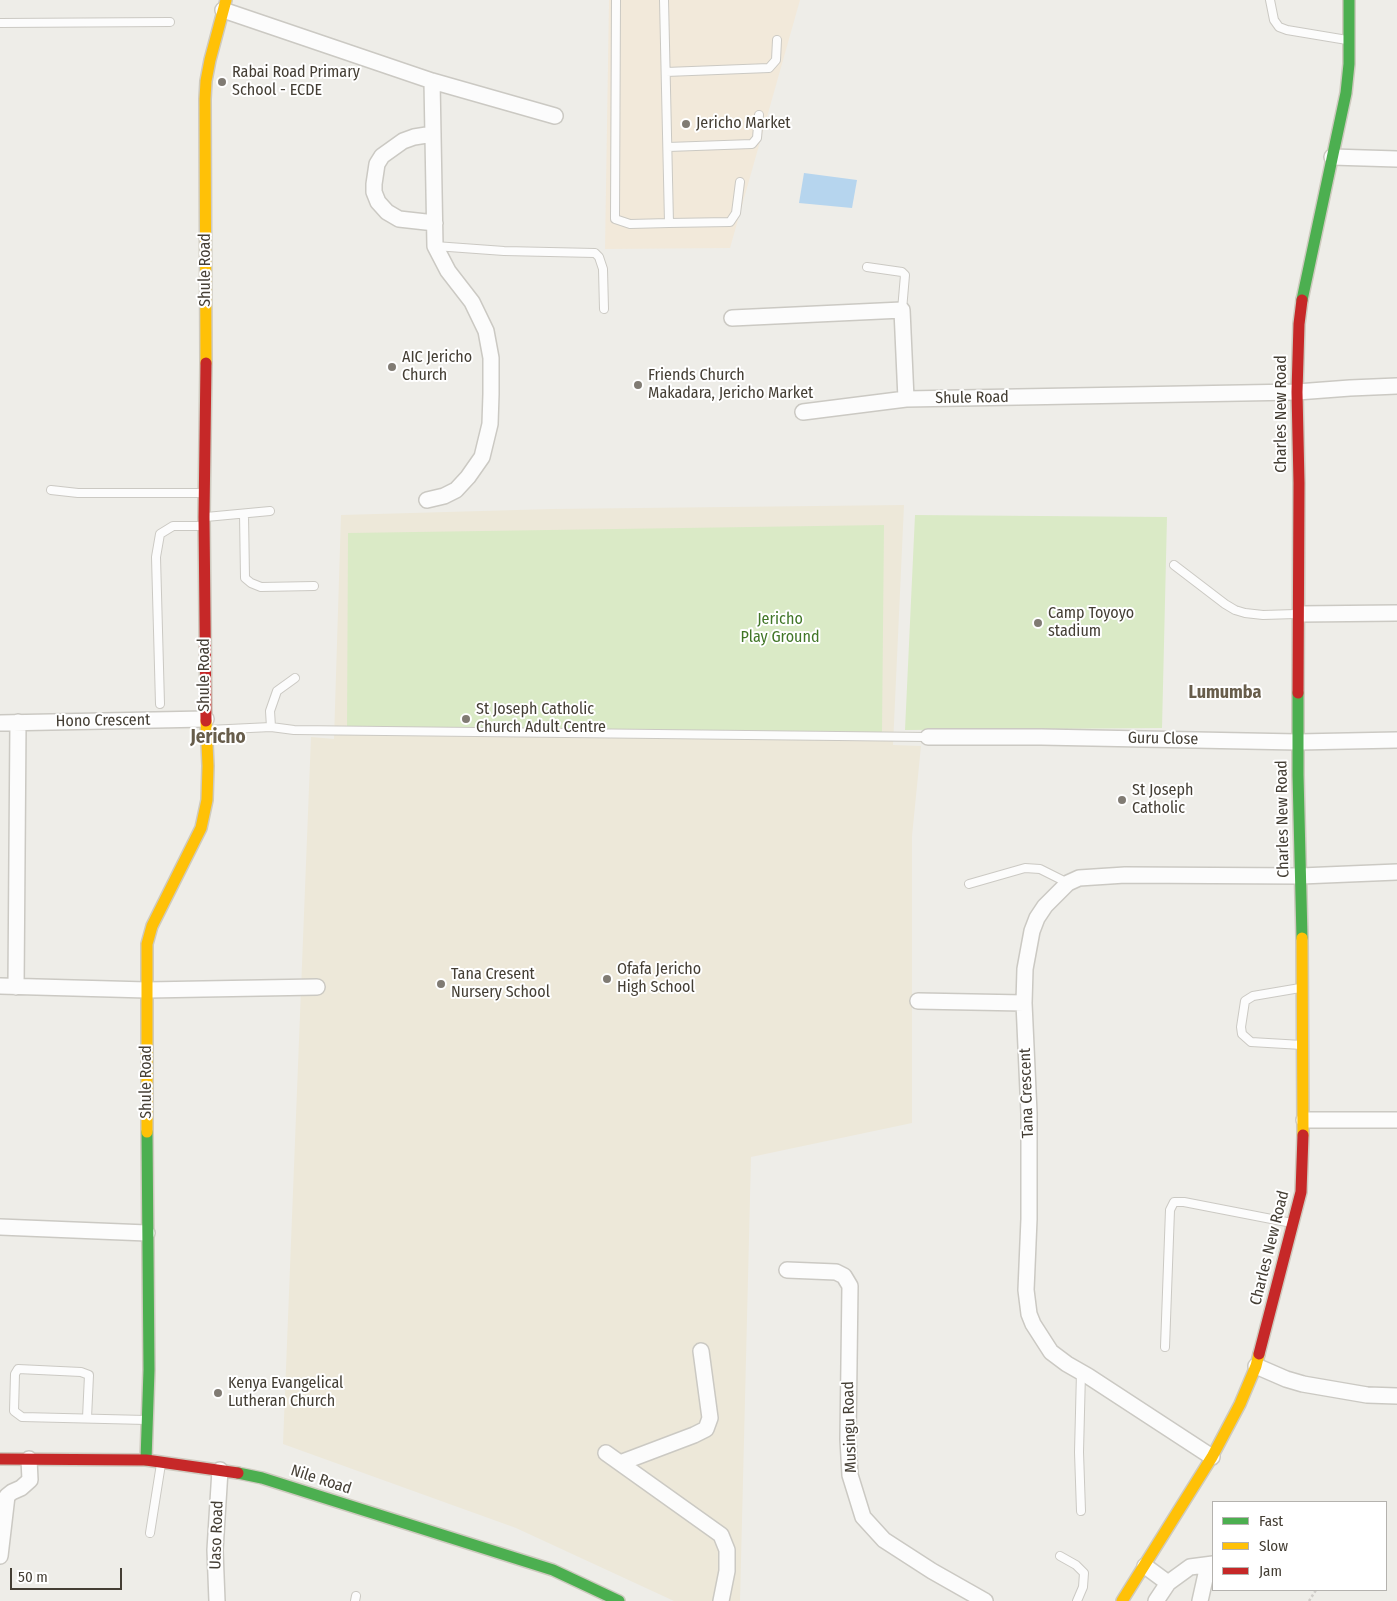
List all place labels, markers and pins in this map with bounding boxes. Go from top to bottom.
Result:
place label: Rabai Road Primary School - ECDE [232,63,360,101]
marker: Rabai Road Primary School - ECDE [216,76,228,88]
place label: Jericho Market [696,114,791,134]
marker: Jericho Market [680,118,692,130]
place label: AIC Jericho Church [402,348,472,386]
marker: AIC Jericho Church [386,361,398,373]
place label: Friends Church Makadara, Jericho Market [648,366,813,404]
marker: Friends Church Makadara, Jericho Market [632,379,644,391]
place label: Camp Toyoyo stadium [1048,604,1134,642]
marker: Camp Toyoyo stadium [1032,617,1044,629]
place label: St Joseph Catholic Church Adult Centre [476,700,606,738]
marker: St Joseph Catholic Church Adult Centre [460,713,472,725]
place label: St Joseph Catholic [1132,781,1193,819]
marker: St Joseph Catholic [1116,794,1128,806]
place label: Ofafa Jericho High School [617,960,701,998]
place label: Tana Cresent Nursery School [451,965,550,1003]
marker: Ofafa Jericho High School [601,973,613,985]
marker: Tana Cresent Nursery School [435,978,447,990]
place label: Kenya Evangelical Lutheran Church [228,1374,343,1412]
marker: Kenya Evangelical Lutheran Church [212,1387,224,1399]

